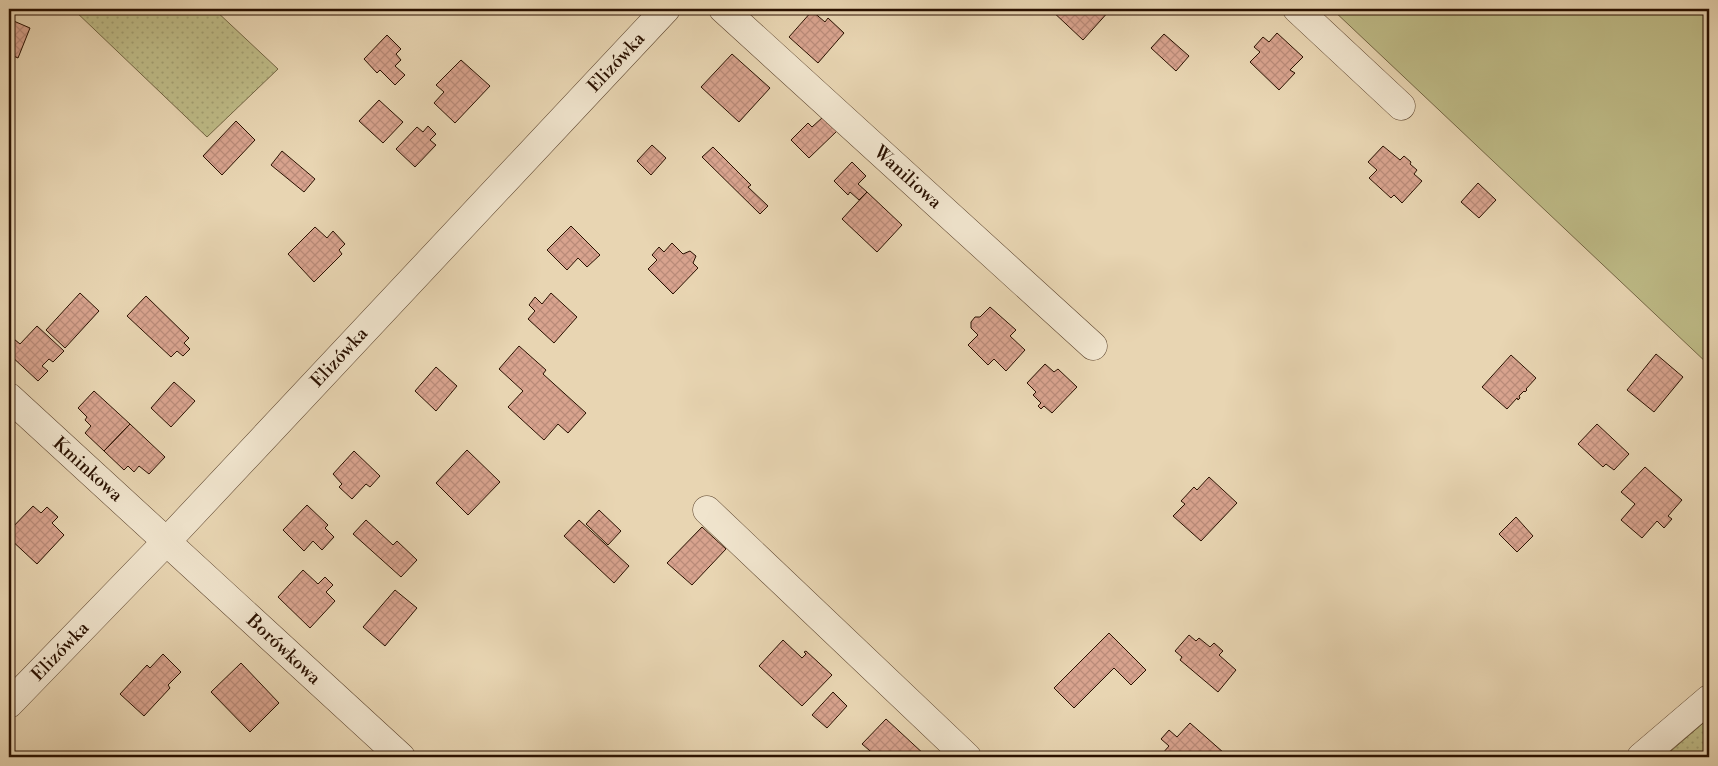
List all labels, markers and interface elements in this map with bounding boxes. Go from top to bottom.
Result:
street label: Elizówka [583,27,650,97]
street label: Waniliowa [868,140,947,214]
street label: Elizówka [306,322,373,392]
street label: Kminkowa [48,432,128,507]
street label: Borówkowa [241,609,326,690]
street label: Elizówka [27,616,95,686]

